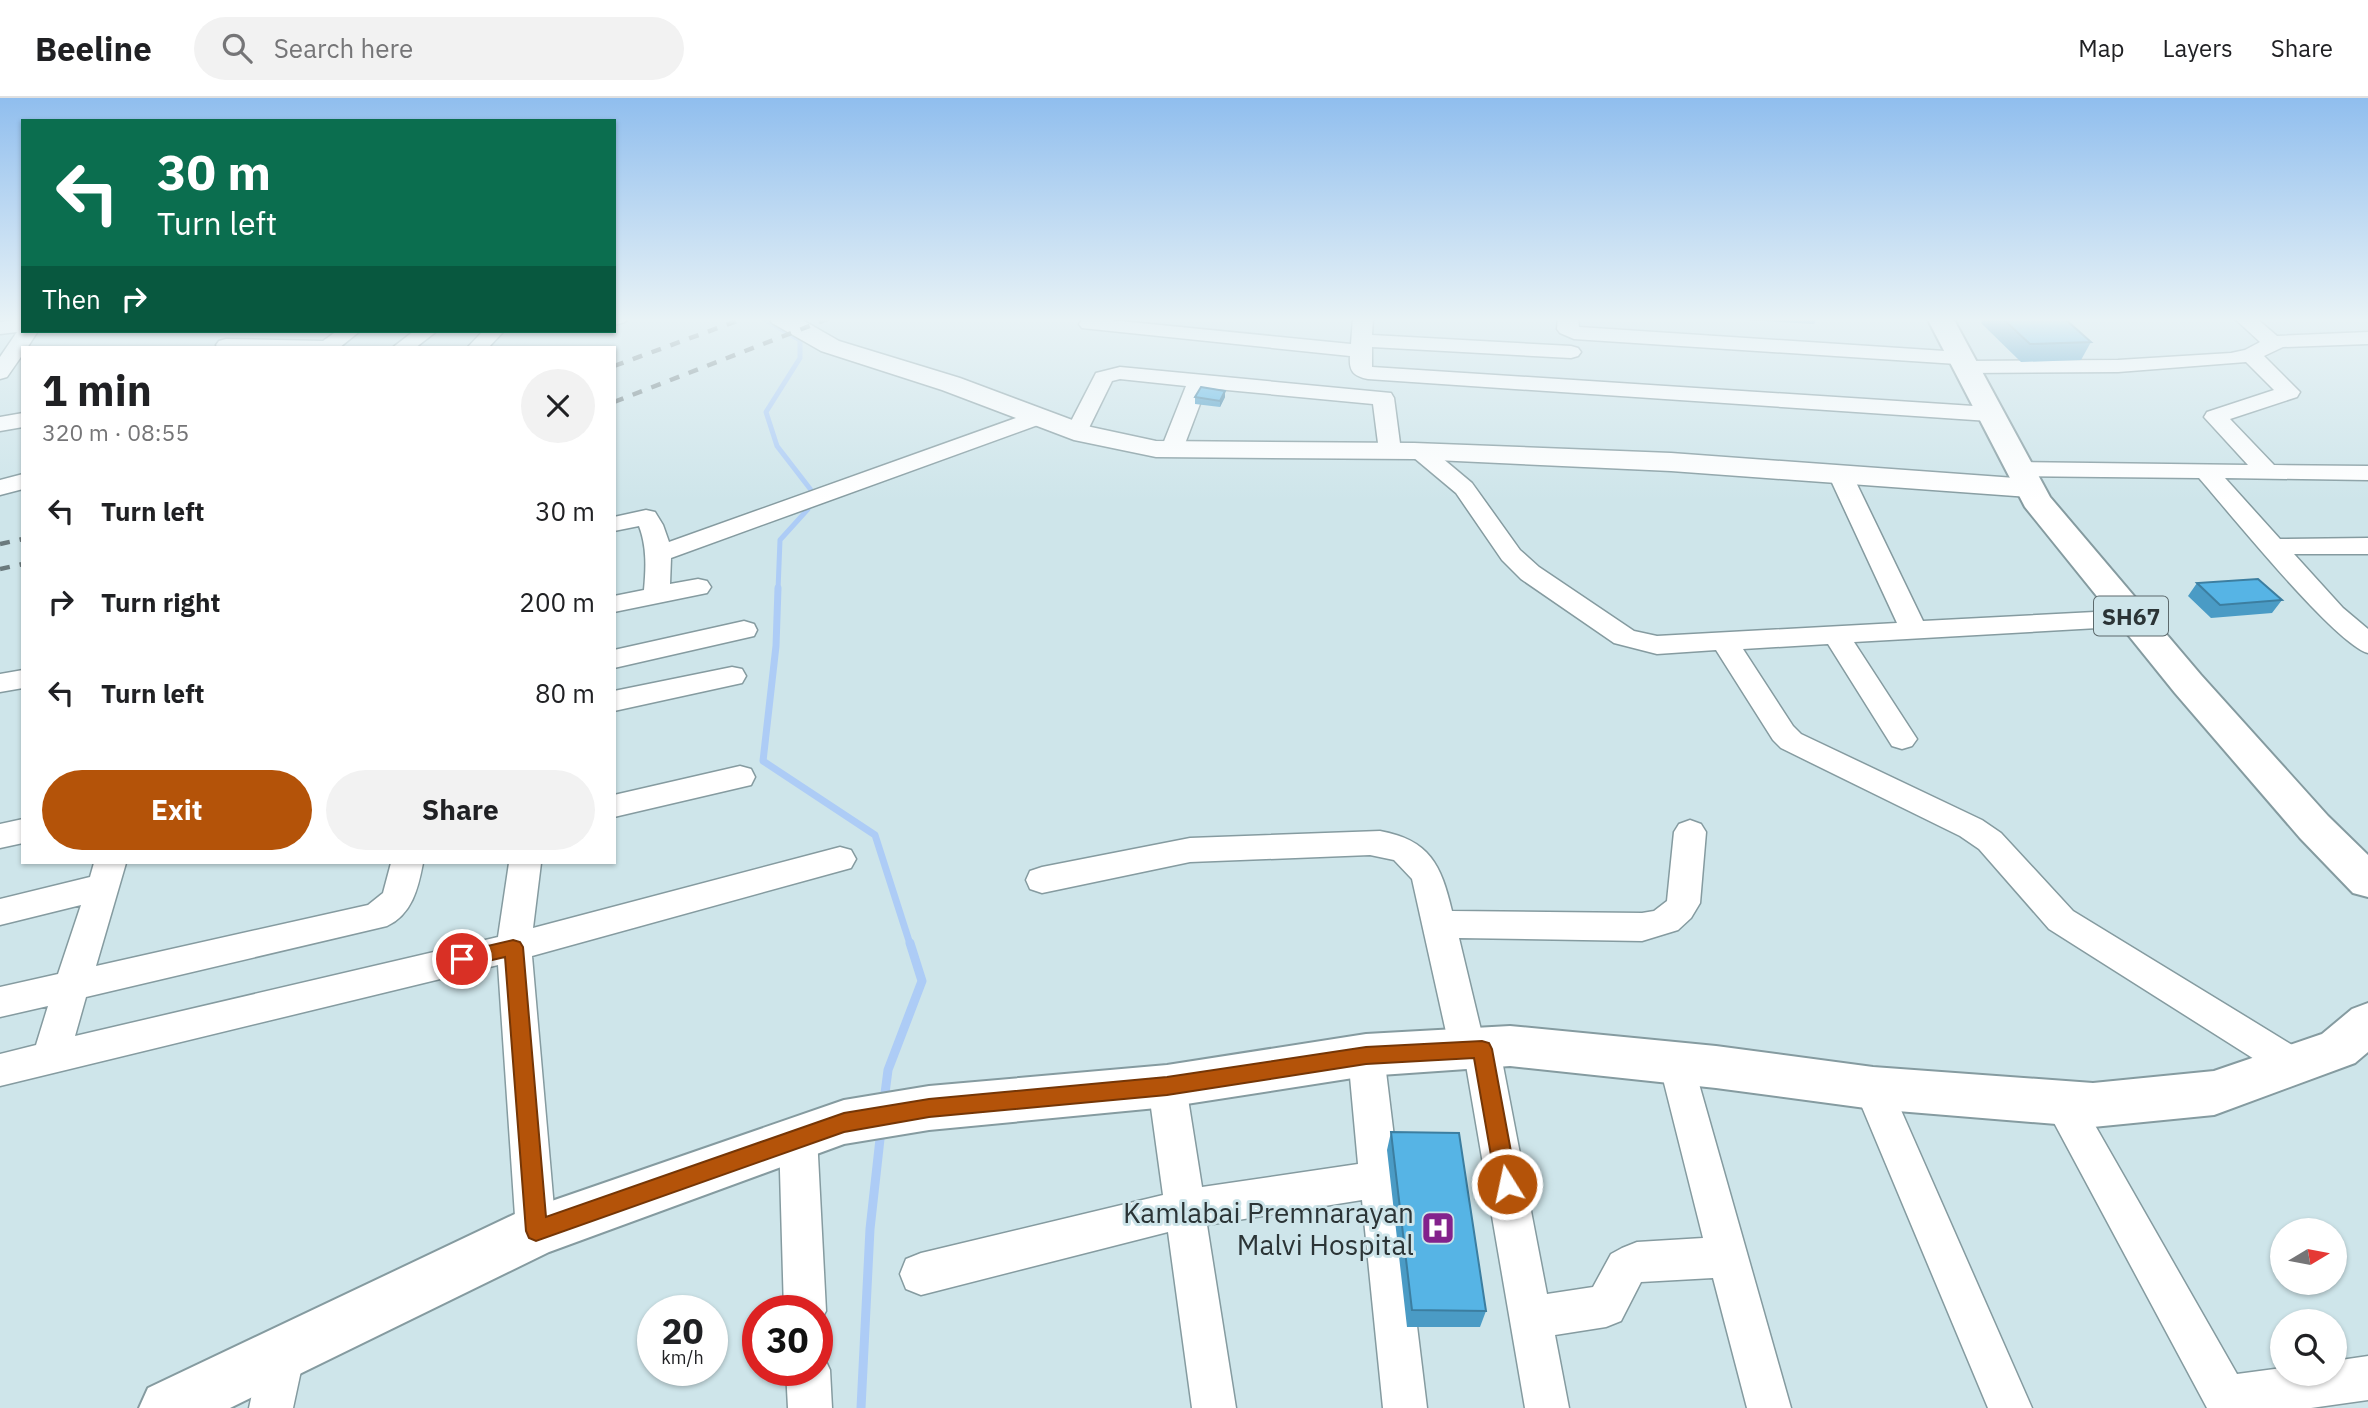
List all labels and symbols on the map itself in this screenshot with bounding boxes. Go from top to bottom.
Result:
road number: SH67 [2094,596,2168,636]
pin [432,929,492,989]
position arrow [1470,1147,1544,1221]
place label: Kamlabai Premnarayan Malvi Hospital [1123,1194,1414,1263]
hospital icon: Kamlabai Premnarayan Malvi Hospital [1419,1209,1457,1247]
north arrow [2270,1218,2347,1295]
speed limit sign: 30 [742,1295,833,1386]

